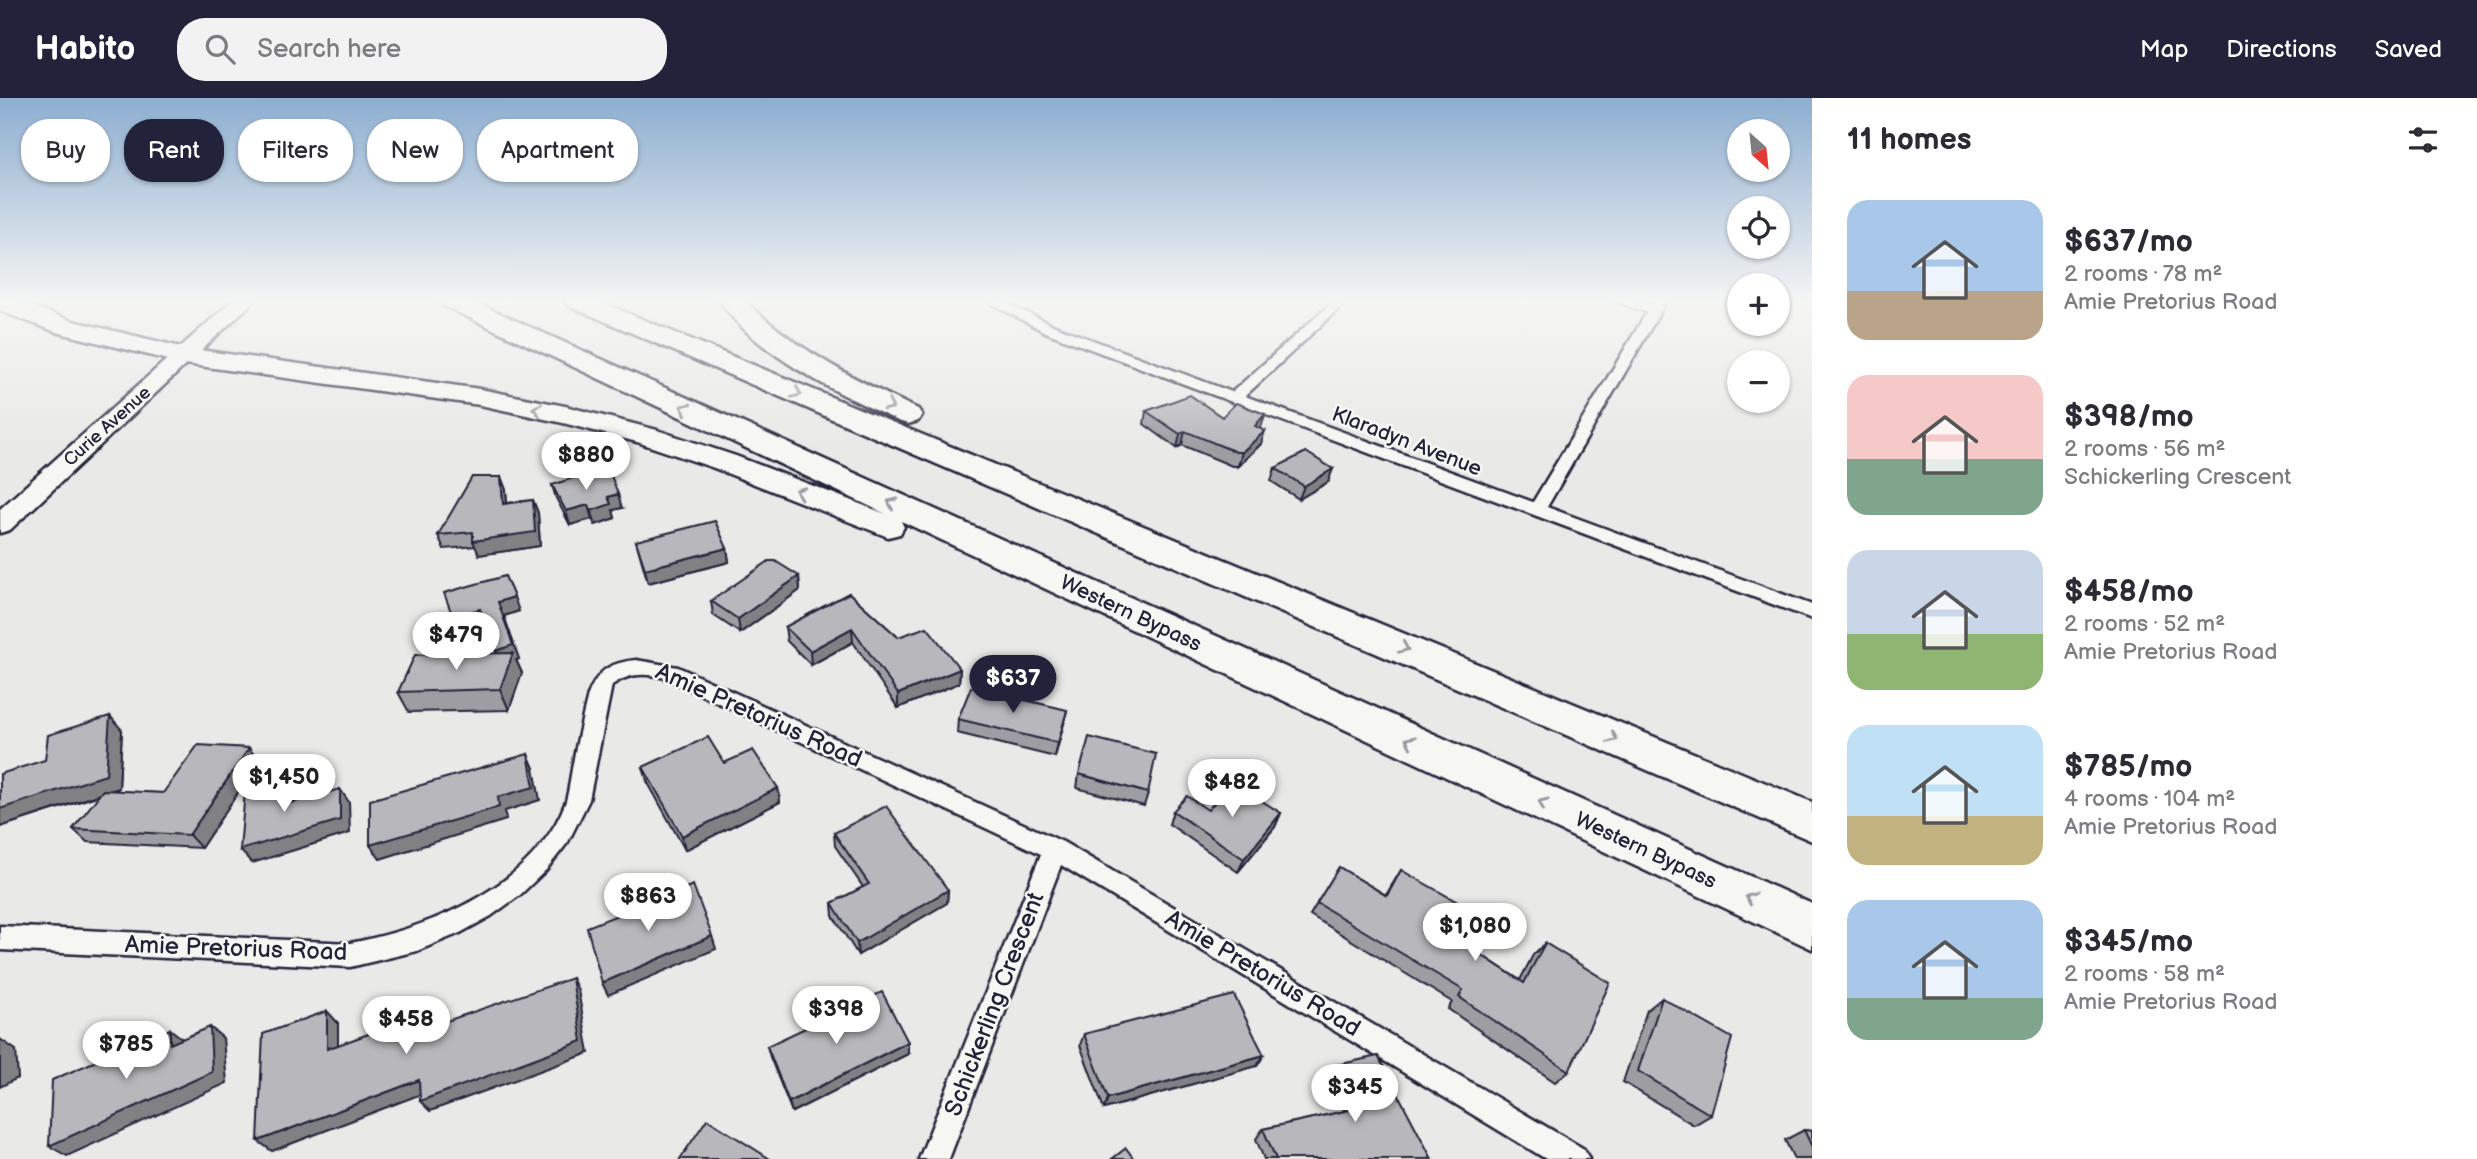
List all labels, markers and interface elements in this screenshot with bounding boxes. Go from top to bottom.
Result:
search box [177,18,667,81]
text: Habito [35,29,135,69]
icon: search [201,30,239,68]
text: Search here [257,34,401,65]
text: Map [2140,35,2188,64]
text: Directions [2226,35,2337,64]
text: Saved [2375,35,2442,64]
chip: Buy [21,119,110,182]
chip: Rent [124,119,224,182]
chip: Filters [238,119,353,182]
chip: New [367,119,463,182]
chip: Apartment [477,119,638,182]
north arrow [1727,119,1790,182]
map controls [1727,119,1790,413]
icon: filters [2404,121,2442,159]
text: 11 homes [1847,122,1971,158]
button: locate [1727,196,1790,259]
text: $637/mo [2064,224,2193,260]
icon: home [1903,228,1987,312]
text: 2 rooms · 78 m² [2064,260,2222,288]
button: + [1727,273,1790,336]
text: Amie Pretorius Road [2064,288,2277,316]
button: − [1727,350,1790,413]
street label: Curie Avenue [60,382,155,471]
one-way arrow [790,384,802,398]
one-way arrow [882,397,894,411]
text: $398/mo [2064,399,2194,435]
street label: Klaradyn Avenue [1328,401,1485,482]
one-way arrow [531,402,543,417]
one-way arrow [680,402,692,416]
icon: home [1903,403,1987,487]
pin: $880 [545,432,627,492]
text: 2 rooms · 56 m² [2064,435,2226,463]
text: $880 [557,441,615,469]
text: Schickerling Crescent [2064,463,2291,491]
one-way arrow [794,486,806,500]
one-way arrow [886,497,899,511]
street label: Western Bypass [1056,570,1205,657]
text: $458/mo [2064,574,2194,610]
icon: home [1903,578,1987,662]
text: 2 rooms · 52 m² [2064,610,2225,638]
pin: $479 [415,612,497,672]
text: $479 [429,621,483,649]
text: Amie Pretorius Road [2064,638,2277,666]
one-way arrow [1397,640,1409,654]
pin: $637 [972,656,1054,715]
street label: Amie Pretorius Road [651,657,866,774]
text: $637 [985,664,1041,692]
one-way arrow [1607,729,1619,743]
one-way arrow [1405,736,1417,750]
text: $785/mo [2064,749,2192,785]
icon: home [1903,753,1987,837]
pin: $1,450 [227,754,341,814]
pin: $482 [1191,760,1273,819]
text: $1,450 [248,763,320,791]
text: $482 [1204,768,1260,796]
text: 4 rooms · 104 m² [2064,785,2235,813]
one-way arrow [1538,797,1550,811]
street label: Western Bypass [1571,807,1720,894]
text: Amie Pretorius Road [2064,813,2277,841]
pin: $863 [607,874,689,933]
text: $863 [620,882,676,910]
street label: Schickerling Crescent [938,888,1051,1120]
one-way arrow [1745,892,1757,906]
street label: Amie Pretorius Road [1160,904,1366,1043]
pin: $1,080 [1418,904,1532,963]
text: $1,080 [1439,912,1511,940]
text: $345/mo [2064,924,2193,960]
icon: home [1903,928,1987,1012]
street label: Amie Pretorius Road [124,930,348,967]
text: 2 rooms · 58 m² [2064,960,2225,988]
pin: $398 [795,986,877,1046]
text: Amie Pretorius Road [2064,988,2277,1016]
text: $398 [808,995,864,1023]
pin: $458 [365,996,447,1056]
text: $458 [378,1005,434,1033]
pin: $785 [85,1021,167,1081]
text: $785 [99,1030,153,1058]
pin: $345 [1314,1065,1396,1124]
text: $345 [1327,1073,1383,1101]

